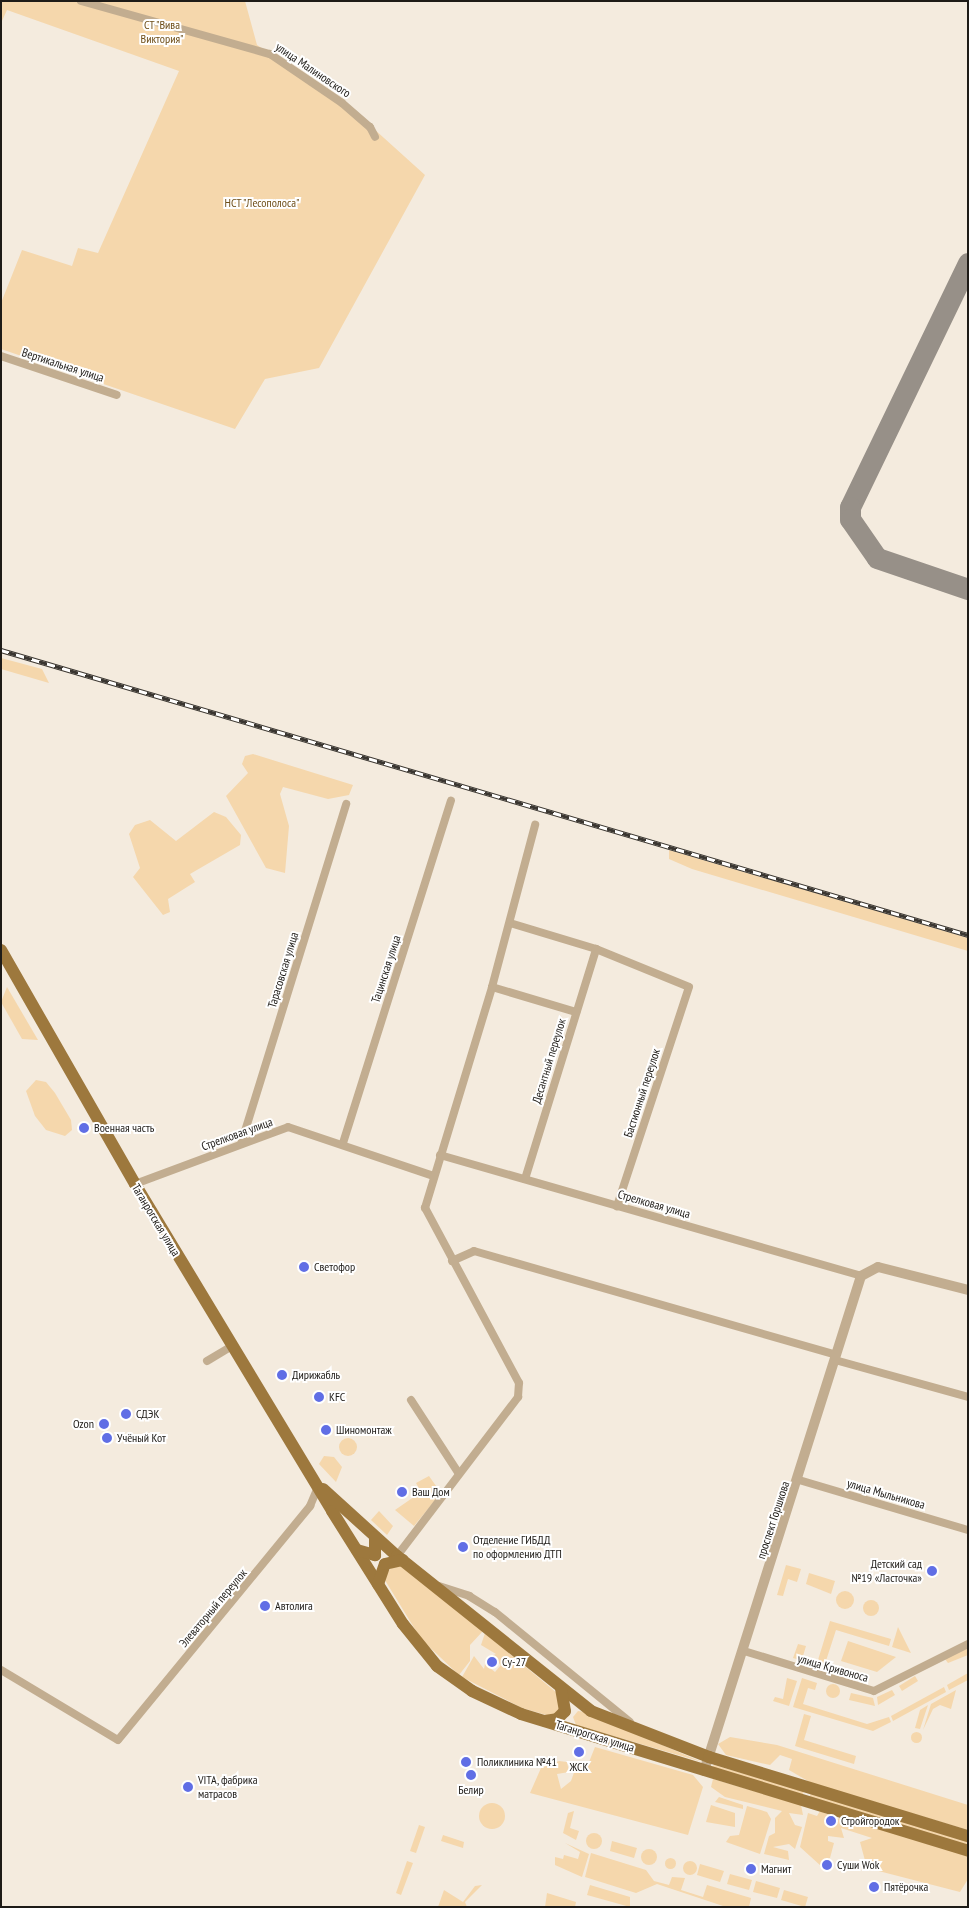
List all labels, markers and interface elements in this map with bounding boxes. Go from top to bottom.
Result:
park label: СТ "Вива Виктория" [140,18,184,46]
street label: улица Малиновского [273,40,353,100]
park label: НСТ "Лесополоса" [224,196,300,210]
street label: Вертикальная улица [20,345,106,385]
street label: Тарасовская улица [265,930,301,1010]
street label: Тацинская улица [368,933,404,1005]
street label: Десантный переулок [529,1017,569,1105]
street label: Бастионный переулок [621,1047,663,1139]
street label: Стрелковая улица [199,1114,275,1154]
place label: Военная часть [94,1121,154,1135]
marker: Военная часть [78,1122,90,1134]
street label: Таганрогская улица [129,1181,183,1259]
street label: Стрелковая улица [616,1187,692,1221]
place label: Светофор [314,1260,355,1274]
marker: Светофор [298,1261,310,1273]
place label: Дирижабль [292,1368,340,1382]
marker: Дирижабль [276,1369,288,1381]
place label: KFC [329,1390,345,1404]
marker: KFC [313,1391,325,1403]
place label: СДЭК [136,1407,159,1421]
marker: СДЭК [120,1408,132,1420]
place label: Ozon [73,1417,94,1431]
marker: Ozon [98,1418,110,1430]
place label: Шиномонтаж [336,1423,392,1437]
marker: Шиномонтаж [320,1424,332,1436]
place label: Учёный Кот [117,1431,166,1445]
marker: Учёный Кот [101,1432,113,1444]
street label: улица Мыльникова [845,1476,927,1512]
street label: проспект Горшкова [754,1479,792,1561]
place label: Ваш Дом [412,1485,450,1499]
marker: Ваш Дом [396,1486,408,1498]
place label: Отделение ГИБДД по оформлению ДТП [473,1533,562,1561]
marker: Отделение ГИБДД по оформлению ДТП [457,1541,469,1553]
place label: Детский сад №19 «Ласточка» [851,1557,922,1585]
marker: Детский сад №19 «Ласточка» [926,1565,938,1577]
street label: Элеваторный переулок [176,1566,250,1650]
place label: Автолига [275,1599,313,1613]
marker: Автолига [259,1600,271,1612]
street label: улица Кривоноса [796,1651,870,1685]
place label: Су-27 [502,1655,526,1669]
marker: Су-27 [486,1656,498,1668]
street label: Таганрогская улица [554,1717,636,1755]
marker: ЖСК [573,1746,585,1758]
marker: Поликлиника №41 [459,1755,473,1769]
place label: Поликлиника №41 [477,1755,557,1769]
place label: ЖСК [569,1760,589,1774]
marker: Белир [465,1769,477,1781]
place label: VITA, фабрика матрасов [198,1773,258,1801]
marker: VITA, фабрика матрасов [182,1781,194,1793]
place label: Белир [458,1783,484,1797]
place label: Стройгородок [841,1814,899,1828]
marker: Стройгородок [825,1815,837,1827]
place label: Суши Wok [837,1858,879,1872]
marker: Суши Wok [821,1859,833,1871]
place label: Магнит [761,1862,791,1876]
marker: Магнит [745,1863,757,1875]
place label: Пятёрочка [884,1880,928,1894]
marker: Пятёрочка [868,1881,880,1893]

